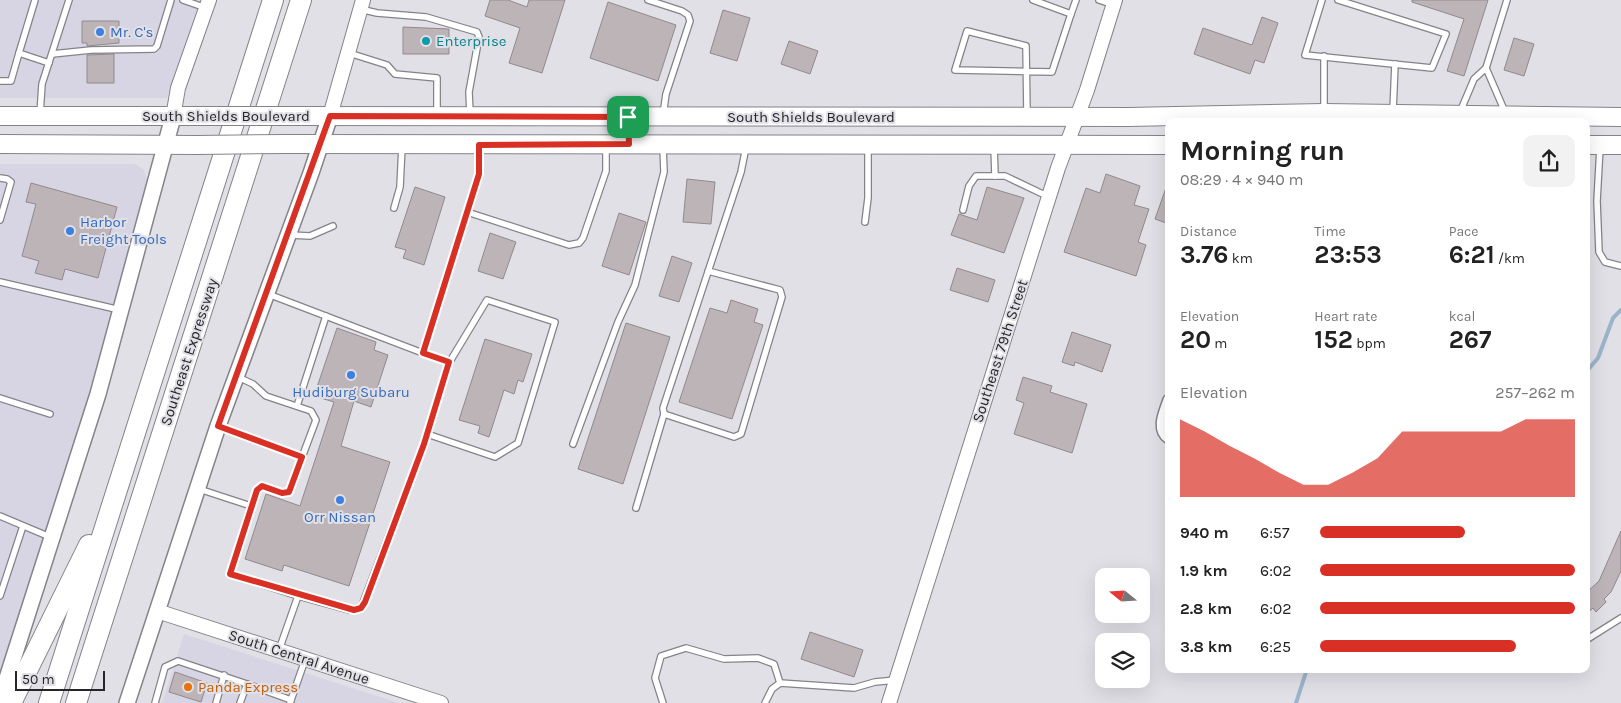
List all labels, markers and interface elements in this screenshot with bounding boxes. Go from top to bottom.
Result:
place label: Mr. C's [110,23,153,41]
marker: Mr. C's [94,26,106,38]
place label: Enterprise [436,32,507,50]
marker: Enterprise [420,35,432,47]
pin [607,96,649,138]
icon: arrive [614,103,642,131]
street label: South Shields Boulevard [142,107,310,125]
street label: South Shields Boulevard [727,108,895,126]
text: Morning run [1180,134,1345,167]
button: share [1523,135,1575,187]
text: 08:29 · 4 × 940 m [1180,170,1303,189]
place label: Harbor Freight Tools [80,213,167,248]
text: Distance [1180,223,1237,240]
text: Time [1314,223,1346,240]
text: Pace [1449,223,1479,240]
marker: Harbor Freight Tools [64,225,76,237]
text: 3.76 [1180,240,1229,269]
text: 23:53 [1314,240,1382,269]
text: 6:21 [1449,240,1495,269]
text: km [1229,250,1253,267]
text: /km [1495,250,1525,267]
street label: Southeast Expressway [157,276,221,428]
street label: Southeast 79th Street [968,277,1032,425]
text: Elevation [1180,308,1239,325]
text: Heart rate [1314,308,1377,325]
text: kcal [1449,308,1475,325]
text: 20 [1180,325,1211,354]
text: 152 [1314,325,1353,354]
text: 267 [1449,325,1491,354]
text: m [1211,335,1227,352]
text: bpm [1353,335,1386,352]
marker: Hudiburg Subaru [345,369,357,381]
place label: Hudiburg Subaru [292,383,410,401]
text: Elevation [1180,383,1248,402]
text: 257–262 m [1495,383,1575,402]
marker: Orr Nissan [334,494,346,506]
place label: Orr Nissan [304,508,376,526]
text: 940 m [1180,523,1229,542]
text: 6:57 [1260,523,1289,542]
text: 1.9 km [1180,561,1228,580]
text: 6:02 [1260,561,1292,580]
north arrow [1095,568,1150,622]
map controls [1095,568,1150,688]
text: 2.8 km [1180,599,1232,618]
text: 6:02 [1260,599,1292,618]
street label: South Central Avenue [226,626,372,688]
button: layers [1095,633,1150,688]
text: 3.8 km [1180,637,1232,656]
text: 6:25 [1260,637,1291,656]
scale bar [15,668,105,691]
text: 50 m [22,671,55,688]
place label: Panda Express [198,678,298,696]
marker: Panda Express [182,681,194,693]

